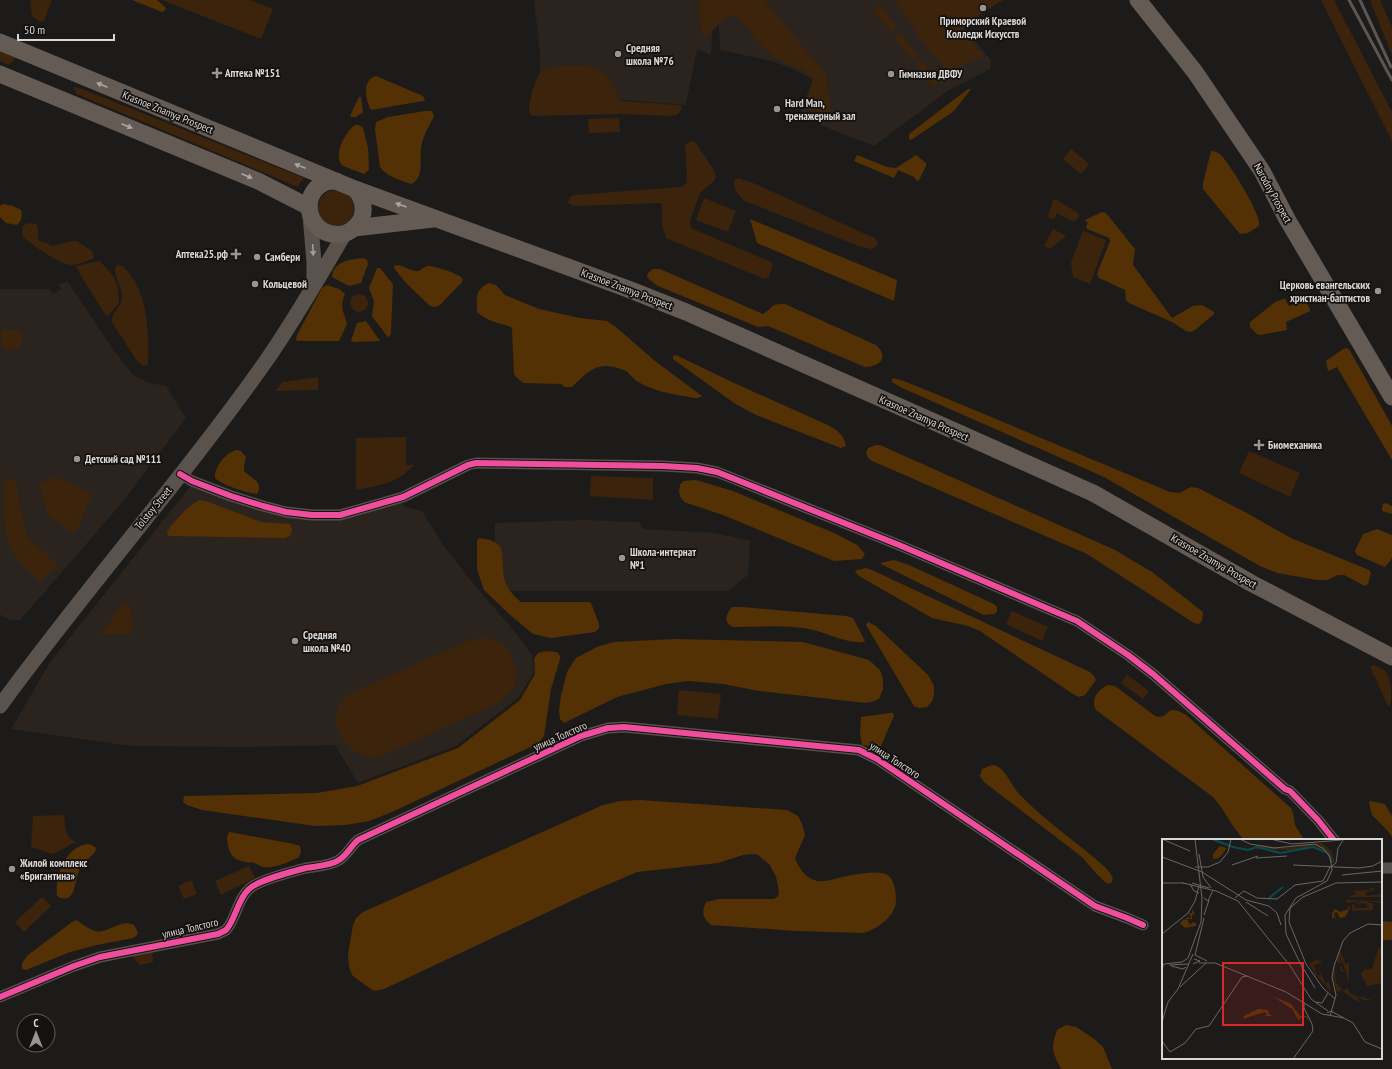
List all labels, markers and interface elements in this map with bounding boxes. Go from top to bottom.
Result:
marker: Приморский Краевой Колледж Искусств [978,3,988,13]
place label: Приморский Краевой Колледж Искусств [940,14,1026,41]
scale bar [18,16,114,42]
text: 50 m [24,22,45,37]
place label: Средняя школа №76 [626,41,674,68]
marker: Средняя школа №76 [613,49,623,59]
place label: Аптека №151 [224,66,280,80]
place label: Гимназия ДВФУ [899,67,963,81]
marker: Аптека №151 [212,68,222,78]
marker: Гимназия ДВФУ [886,69,896,79]
one-way arrow [95,82,107,88]
street label: Krasnoe Znamya Prospect [120,87,216,137]
place label: Hard Man, тренажерный зал [785,96,856,123]
marker: Hard Man, тренажерный зал [772,104,782,114]
one-way arrow [121,123,132,129]
street label: Narodny Prospect [1251,161,1295,225]
one-way arrow [294,163,306,170]
one-way arrow [241,173,252,179]
one-way arrow [394,202,406,208]
one-way arrow [310,244,316,257]
place label: Аптека25.рф [175,247,229,261]
marker: Аптека25.рф [231,249,241,259]
place label: Самбери [265,250,300,264]
marker: Самбери [252,252,262,262]
street label: Krasnoe Znamya Prospect [579,265,675,313]
place label: Кольцевой [263,277,307,291]
place label: Церковь евангельских христиан-баптистов [1280,278,1370,305]
marker: Кольцевой [250,279,260,289]
marker: Церковь евангельских христиан-баптистов [1373,286,1383,296]
street label: Krasnoe Znamya Prospect [877,392,971,444]
place label: Биомеханика [1268,438,1323,452]
marker: Биомеханика [1253,439,1265,451]
place label: Детский сад №111 [85,452,161,466]
marker: Детский сад №111 [72,454,82,464]
street label: Tolstoy Street [131,484,175,532]
street label: Krasnoe Znamya Prospect [1169,531,1259,591]
place label: Школа-интернат №1 [630,545,696,572]
marker: Школа-интернат №1 [617,553,627,563]
place label: Средняя школа №40 [303,628,351,655]
marker: Средняя школа №40 [290,636,300,646]
street label: улица Толстого [531,718,589,754]
street label: улица Толстого [867,738,923,782]
inset map [1162,839,1382,1059]
place label: Жилой комплекс «Бригантина» [19,856,88,883]
marker: Жилой комплекс «Бригантина» [7,864,17,874]
street label: улица Толстого [160,915,220,941]
north arrow [16,1013,56,1053]
text: С [33,1016,39,1030]

